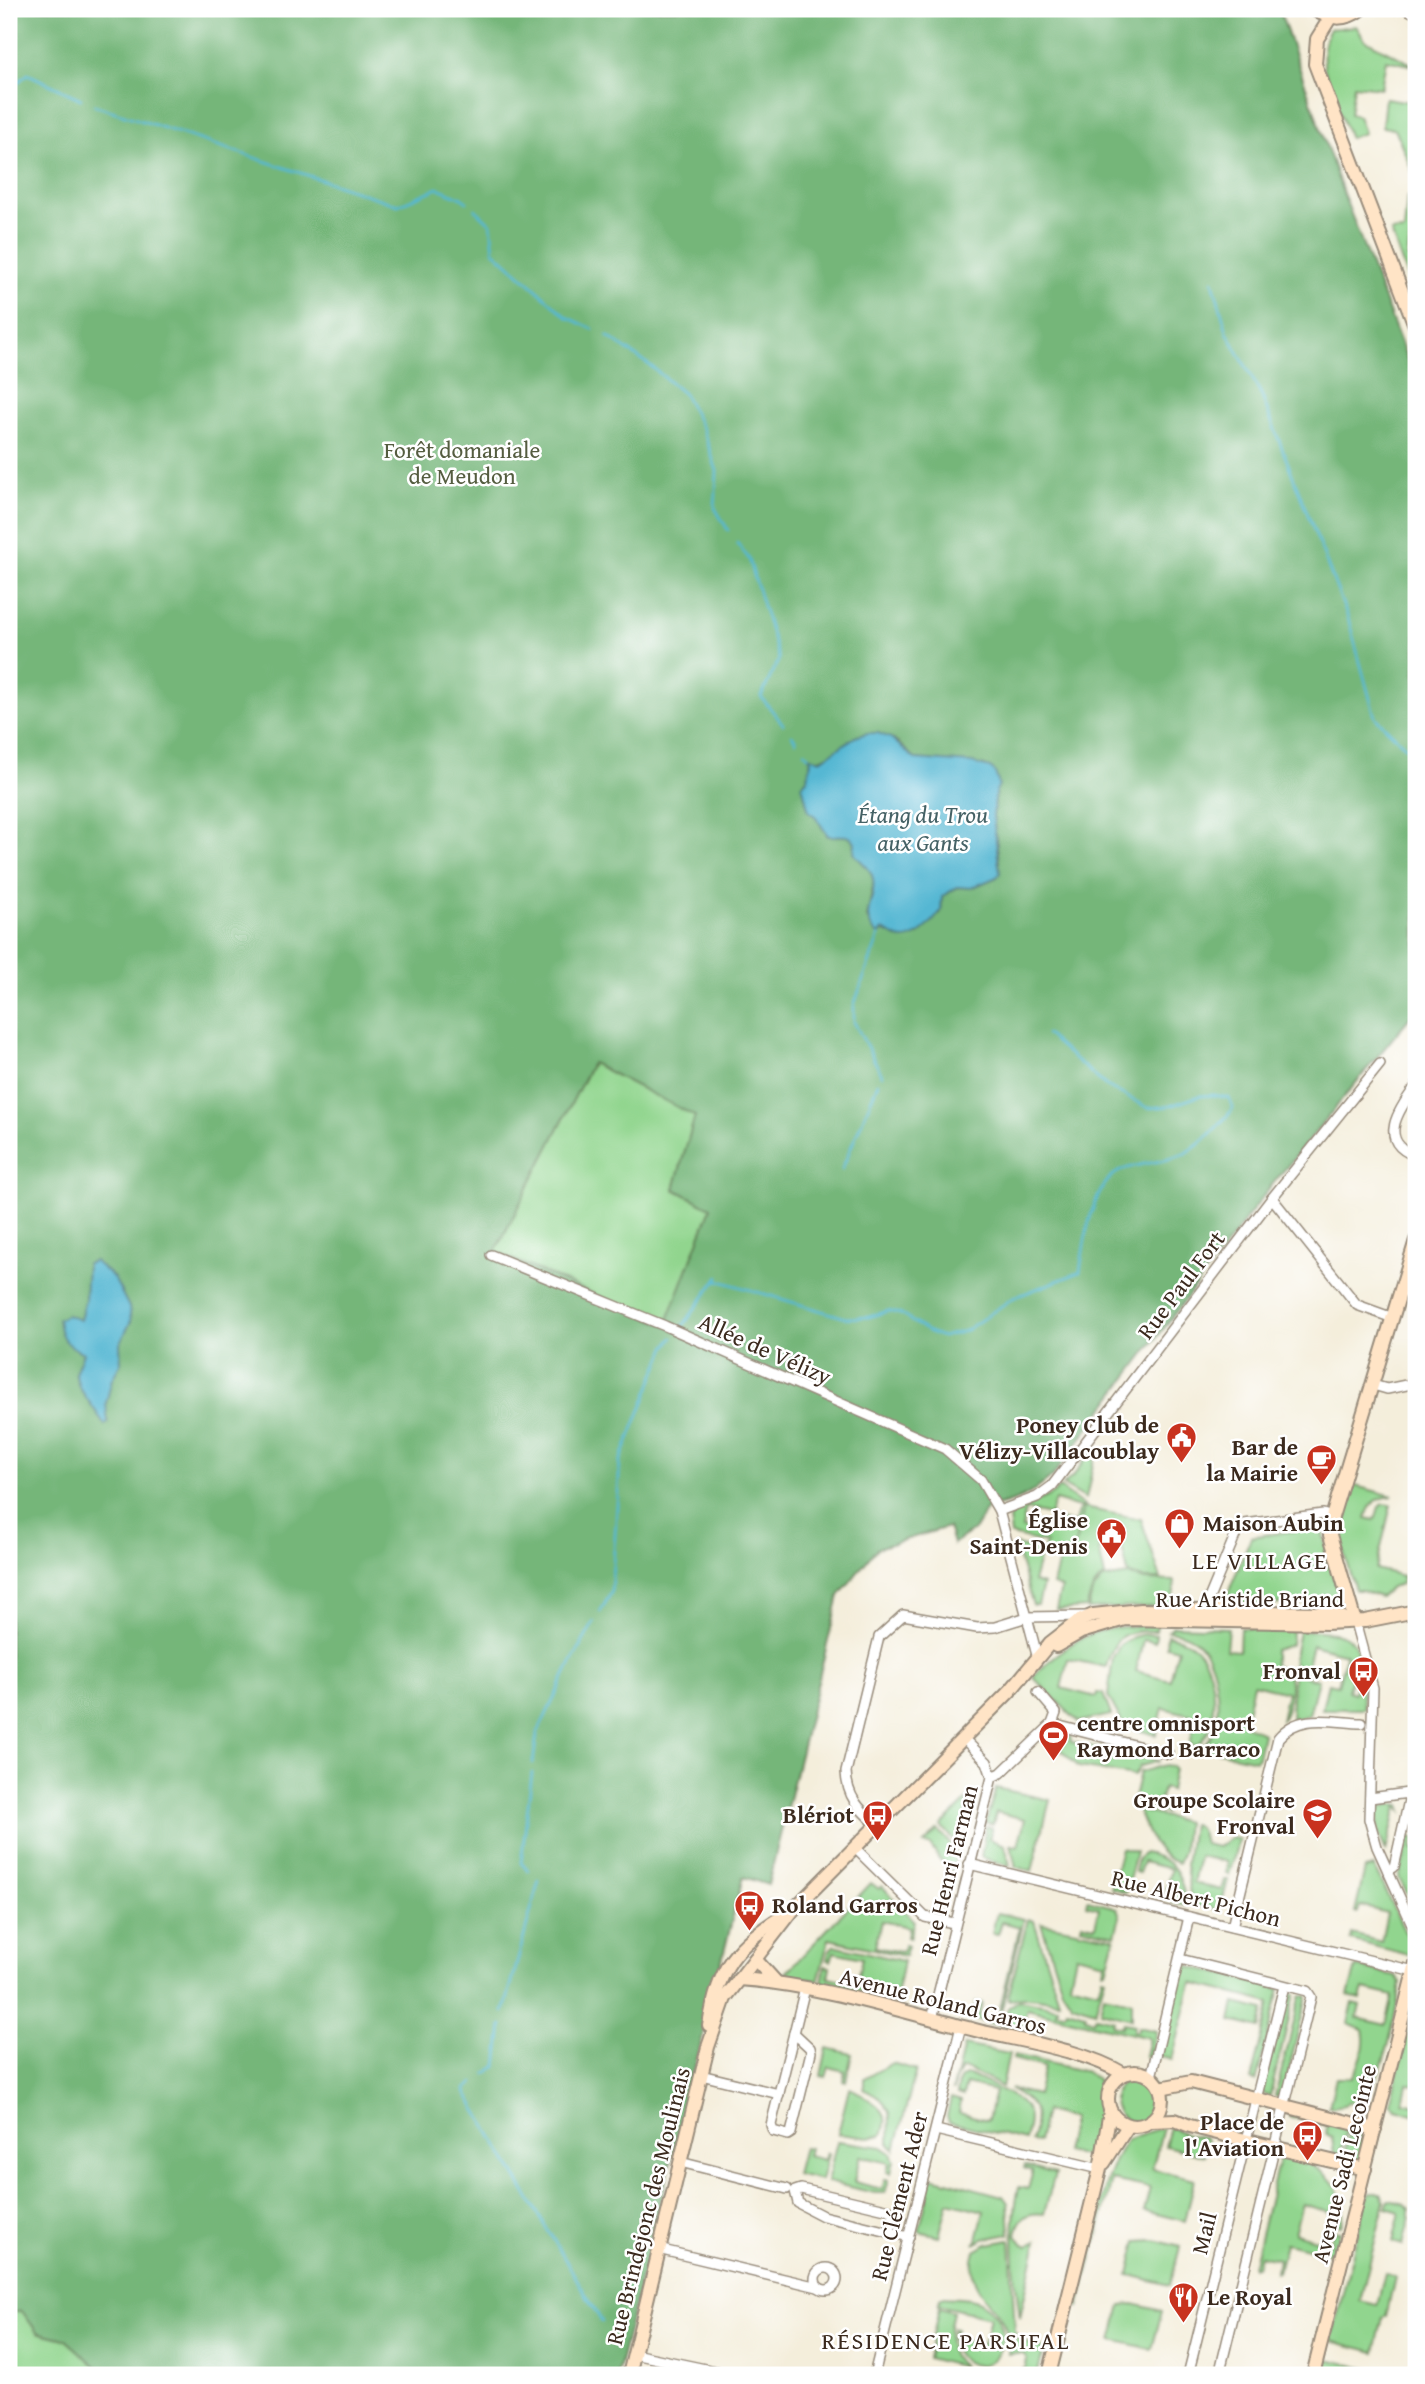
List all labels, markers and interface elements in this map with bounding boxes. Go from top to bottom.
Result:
park label: Forêt domaniale de Meudon [384,433,540,492]
water label: Étang du Trou aux Gants [857,797,988,860]
street label: Rue Paul Fort [1129,1223,1232,1346]
street label: Allée de Vélizy [694,1305,837,1393]
place label: Poney Club de Vélizy-Villacoublay [959,1408,1159,1467]
public building icon: Poney Club de Vélizy-Villacoublay [1165,1421,1199,1465]
place label: Bar de la Mairie [1206,1430,1298,1489]
cafe icon: Bar de la Mairie [1304,1443,1338,1487]
place label: Église Saint-Denis [970,1503,1088,1562]
shop icon: Maison Aubin [1163,1506,1197,1550]
place label: Maison Aubin [1203,1506,1344,1539]
public building icon: Église Saint-Denis [1094,1516,1128,1560]
district label: LE VILLAGE [1192,1543,1328,1578]
street label: Rue Aristide Briand [1156,1582,1345,1615]
place label: Fronval [1263,1654,1341,1687]
bus stop icon: Fronval [1347,1654,1381,1698]
place label: centre omnisport Raymond Barraco [1077,1706,1260,1765]
sports icon: centre omnisport Raymond Barraco [1037,1719,1071,1763]
street label: Rue Henri Farman [911,1781,986,1959]
place label: Groupe Scolaire Fronval [1133,1783,1295,1842]
school or university icon: Groupe Scolaire Fronval [1301,1796,1335,1840]
place label: Blériot [783,1798,854,1831]
bus stop icon: Blériot [860,1798,894,1842]
street label: Rue Albert Pichon [1108,1861,1284,1935]
bus stop icon: Roland Garros [732,1888,766,1932]
place label: Roland Garros [772,1888,918,1921]
street label: Avenue Roland Garros [836,1959,1050,2042]
street label: Avenue Sadi Lecointe [1303,2061,1384,2267]
street label: Rue Brindejonc des Moulinais [597,2064,698,2348]
place label: Place de l'Aviation [1184,2105,1284,2164]
street label: Rue Clément Ader [862,2107,936,2284]
bus stop icon: Place de l'Aviation [1290,2118,1324,2162]
street label: Mail [1182,2208,1225,2258]
restaurant icon: Le Royal [1167,2280,1201,2324]
place label: Le Royal [1207,2280,1292,2313]
district label: RÉSIDENCE PARSIFAL [821,2323,1071,2358]

